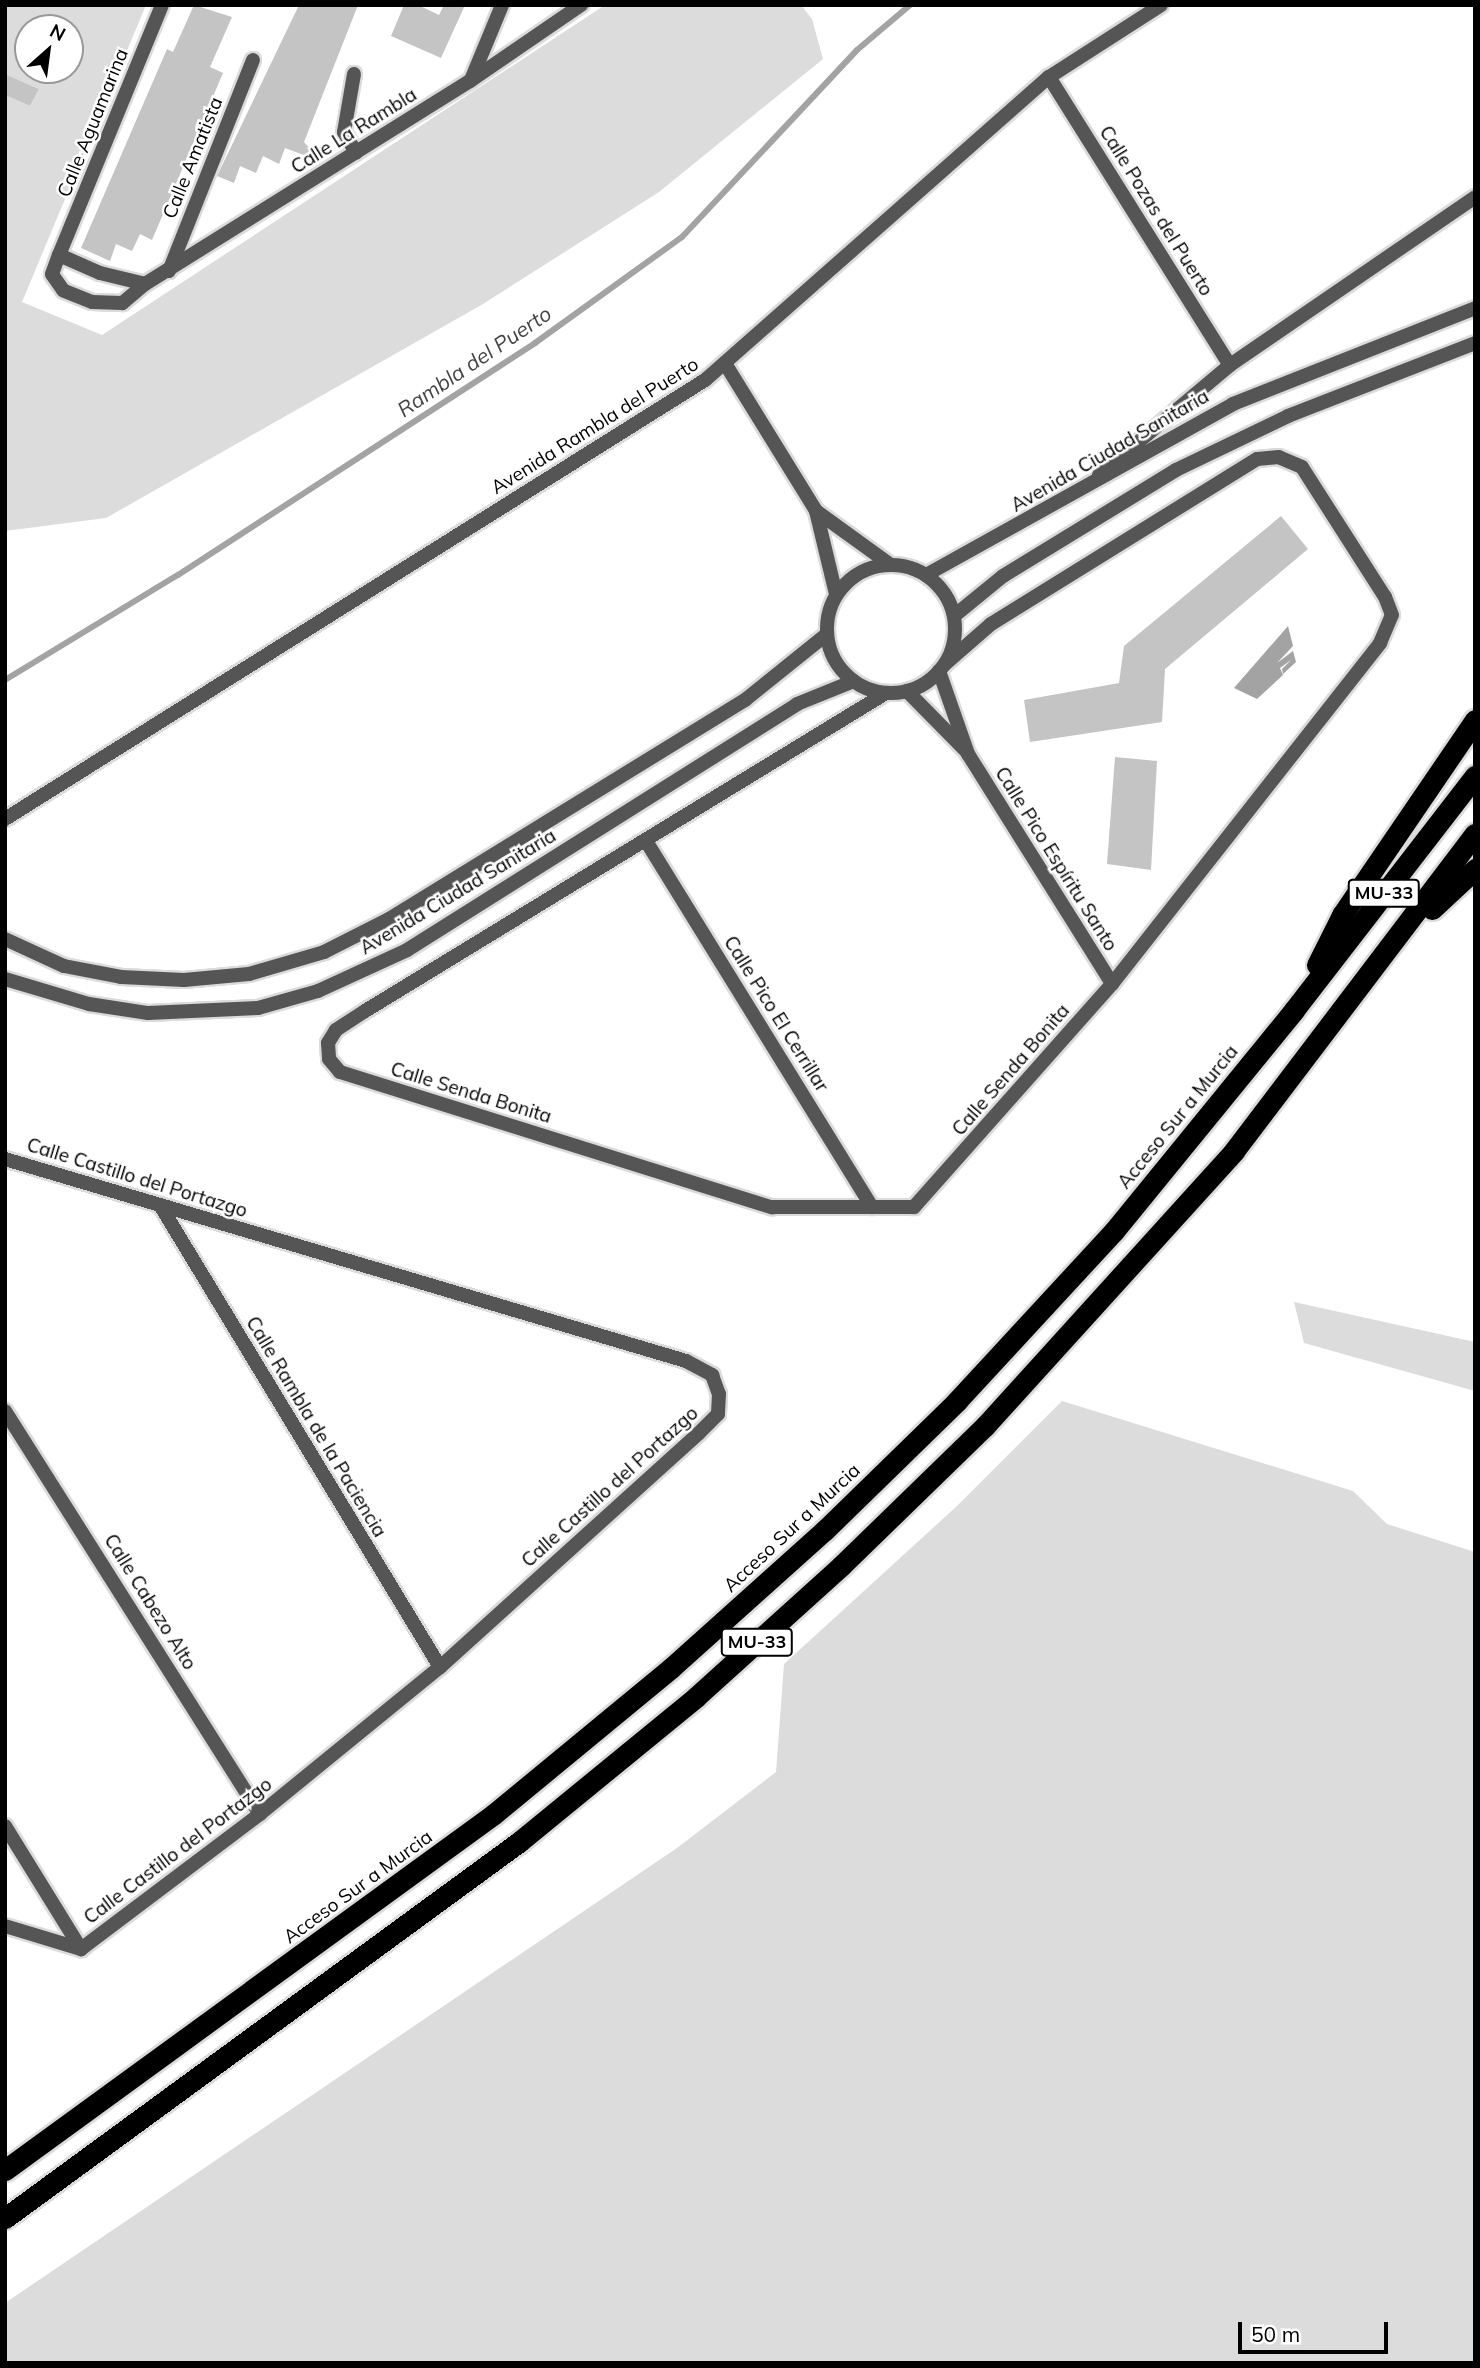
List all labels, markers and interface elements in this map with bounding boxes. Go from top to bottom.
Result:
north arrow [14,14,84,84]
text: N [46,18,70,46]
street label: Calle Aguamarina [53,45,133,201]
street label: Calle La Rambla [287,83,421,179]
street label: Calle Amatista [158,94,228,222]
street label: Calle Pozas del Puerto [1094,122,1218,300]
water label: Rambla del Puerto [392,300,556,422]
street label: Avenida Rambla del Puerto [487,353,703,499]
street label: Avenida Ciudad Sanitaria [1007,385,1213,517]
street label: Calle Pico Espíritu Santo [990,763,1122,955]
street label: Avenida Ciudad Sanitaria [356,824,560,960]
road number: MU-33 [1347,878,1421,908]
street label: Calle Pico El Cerrillar [719,932,833,1096]
street label: Calle Senda Bonita [948,1000,1074,1140]
street label: Acceso Sur a Murcia [1113,1041,1243,1193]
street label: Calle Senda Bonita [388,1058,554,1128]
street label: Calle Castillo del Portazgo [24,1134,250,1222]
street label: Calle Rambla de la Paciencia [241,1312,391,1542]
street label: Calle Castillo del Portazgo [517,1402,703,1572]
street label: Acceso Sur a Murcia [719,1459,865,1597]
street label: Calle Cabezo Alto [99,1530,201,1674]
road number: MU-33 [720,1628,794,1657]
street label: Calle Castillo del Portazgo [80,1773,276,1929]
street label: Acceso Sur a Murcia [279,1825,437,1949]
scale bar [1242,2308,1392,2352]
text: 50 m [1251,2321,1300,2347]

